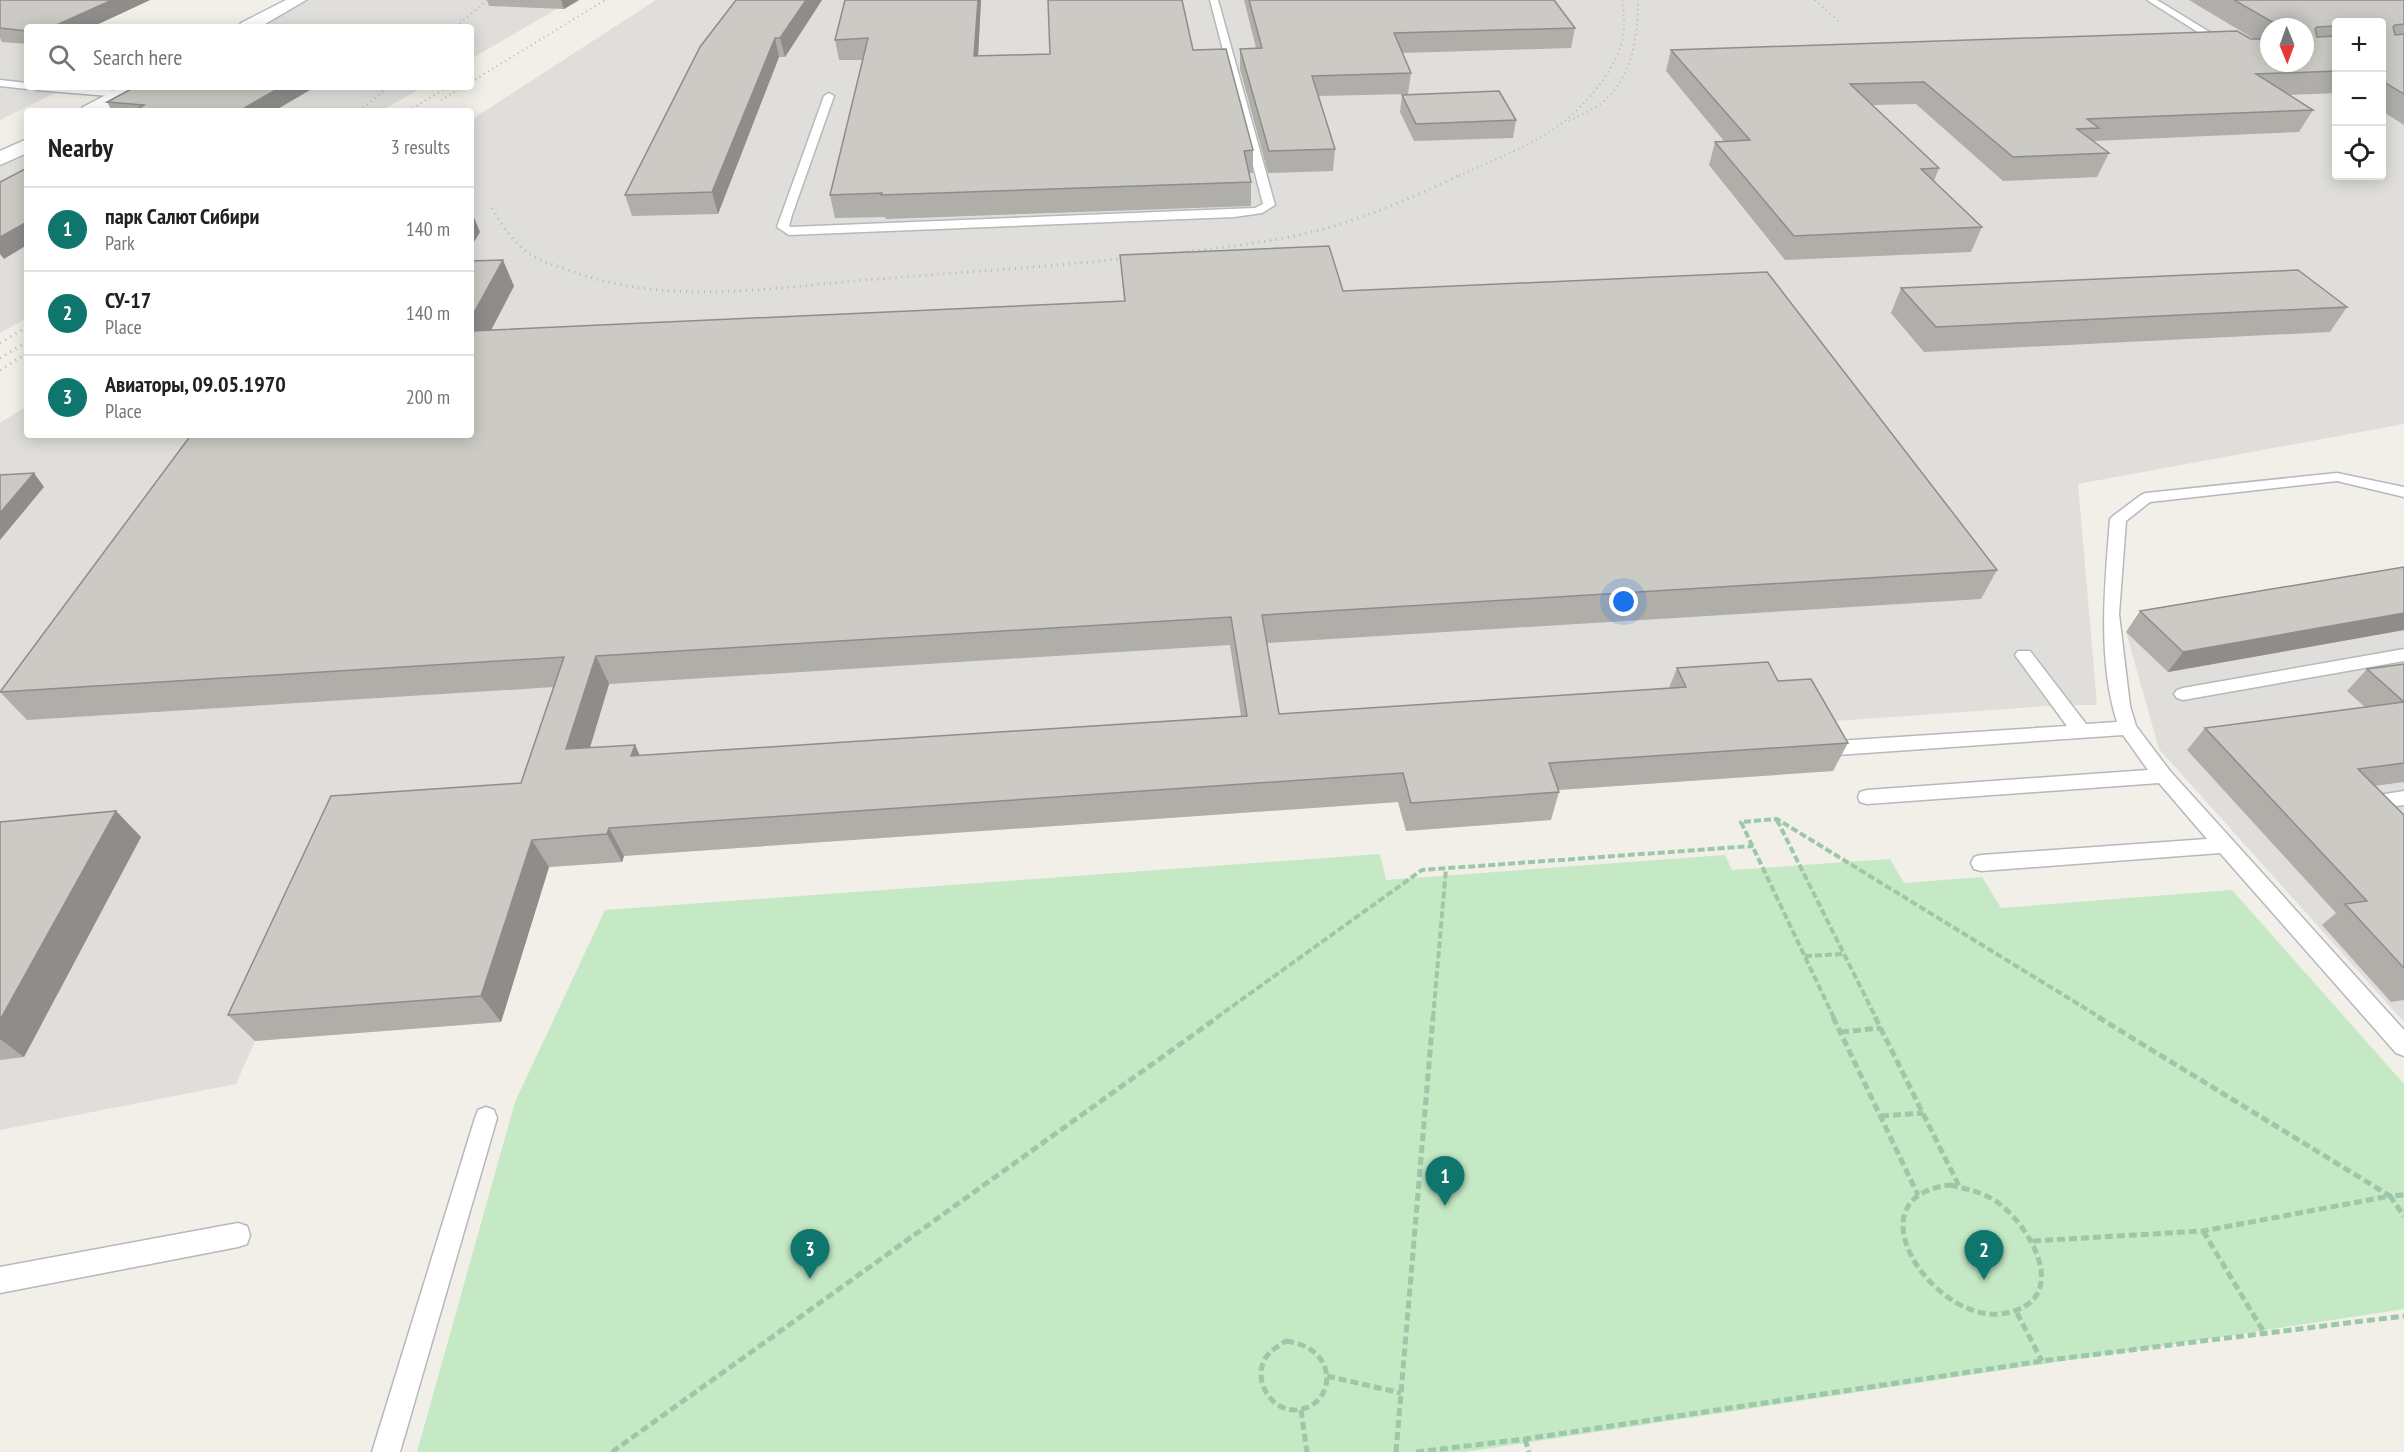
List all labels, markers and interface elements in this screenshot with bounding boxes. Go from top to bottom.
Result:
north arrow [2260,18,2314,72]
map controls [2332,18,2386,180]
button: + [2332,18,2386,72]
search box [24,24,474,90]
icon: search [45,41,78,74]
text: Search here [93,43,182,71]
button: − [2332,72,2386,126]
button: locate [2332,126,2386,180]
text: Nearby [48,131,113,164]
text: 3 results [391,134,450,160]
text: парк Салют Сибири [105,202,259,230]
text: 1 [63,216,72,242]
text: 140 m [406,216,450,242]
text: Park [105,230,135,256]
text: СУ-17 [105,286,151,314]
text: 2 [63,300,72,326]
text: 140 m [406,300,450,326]
text: Place [105,314,142,340]
text: Авиаторы, 09.05.1970 [105,370,286,398]
text: 3 [63,384,72,410]
text: 200 m [406,384,450,410]
text: Place [105,398,142,424]
your location [1609,587,1638,616]
pin: 1 [1426,1156,1464,1206]
pin: 3 [790,1230,830,1279]
pin: 2 [1964,1230,2004,1280]

